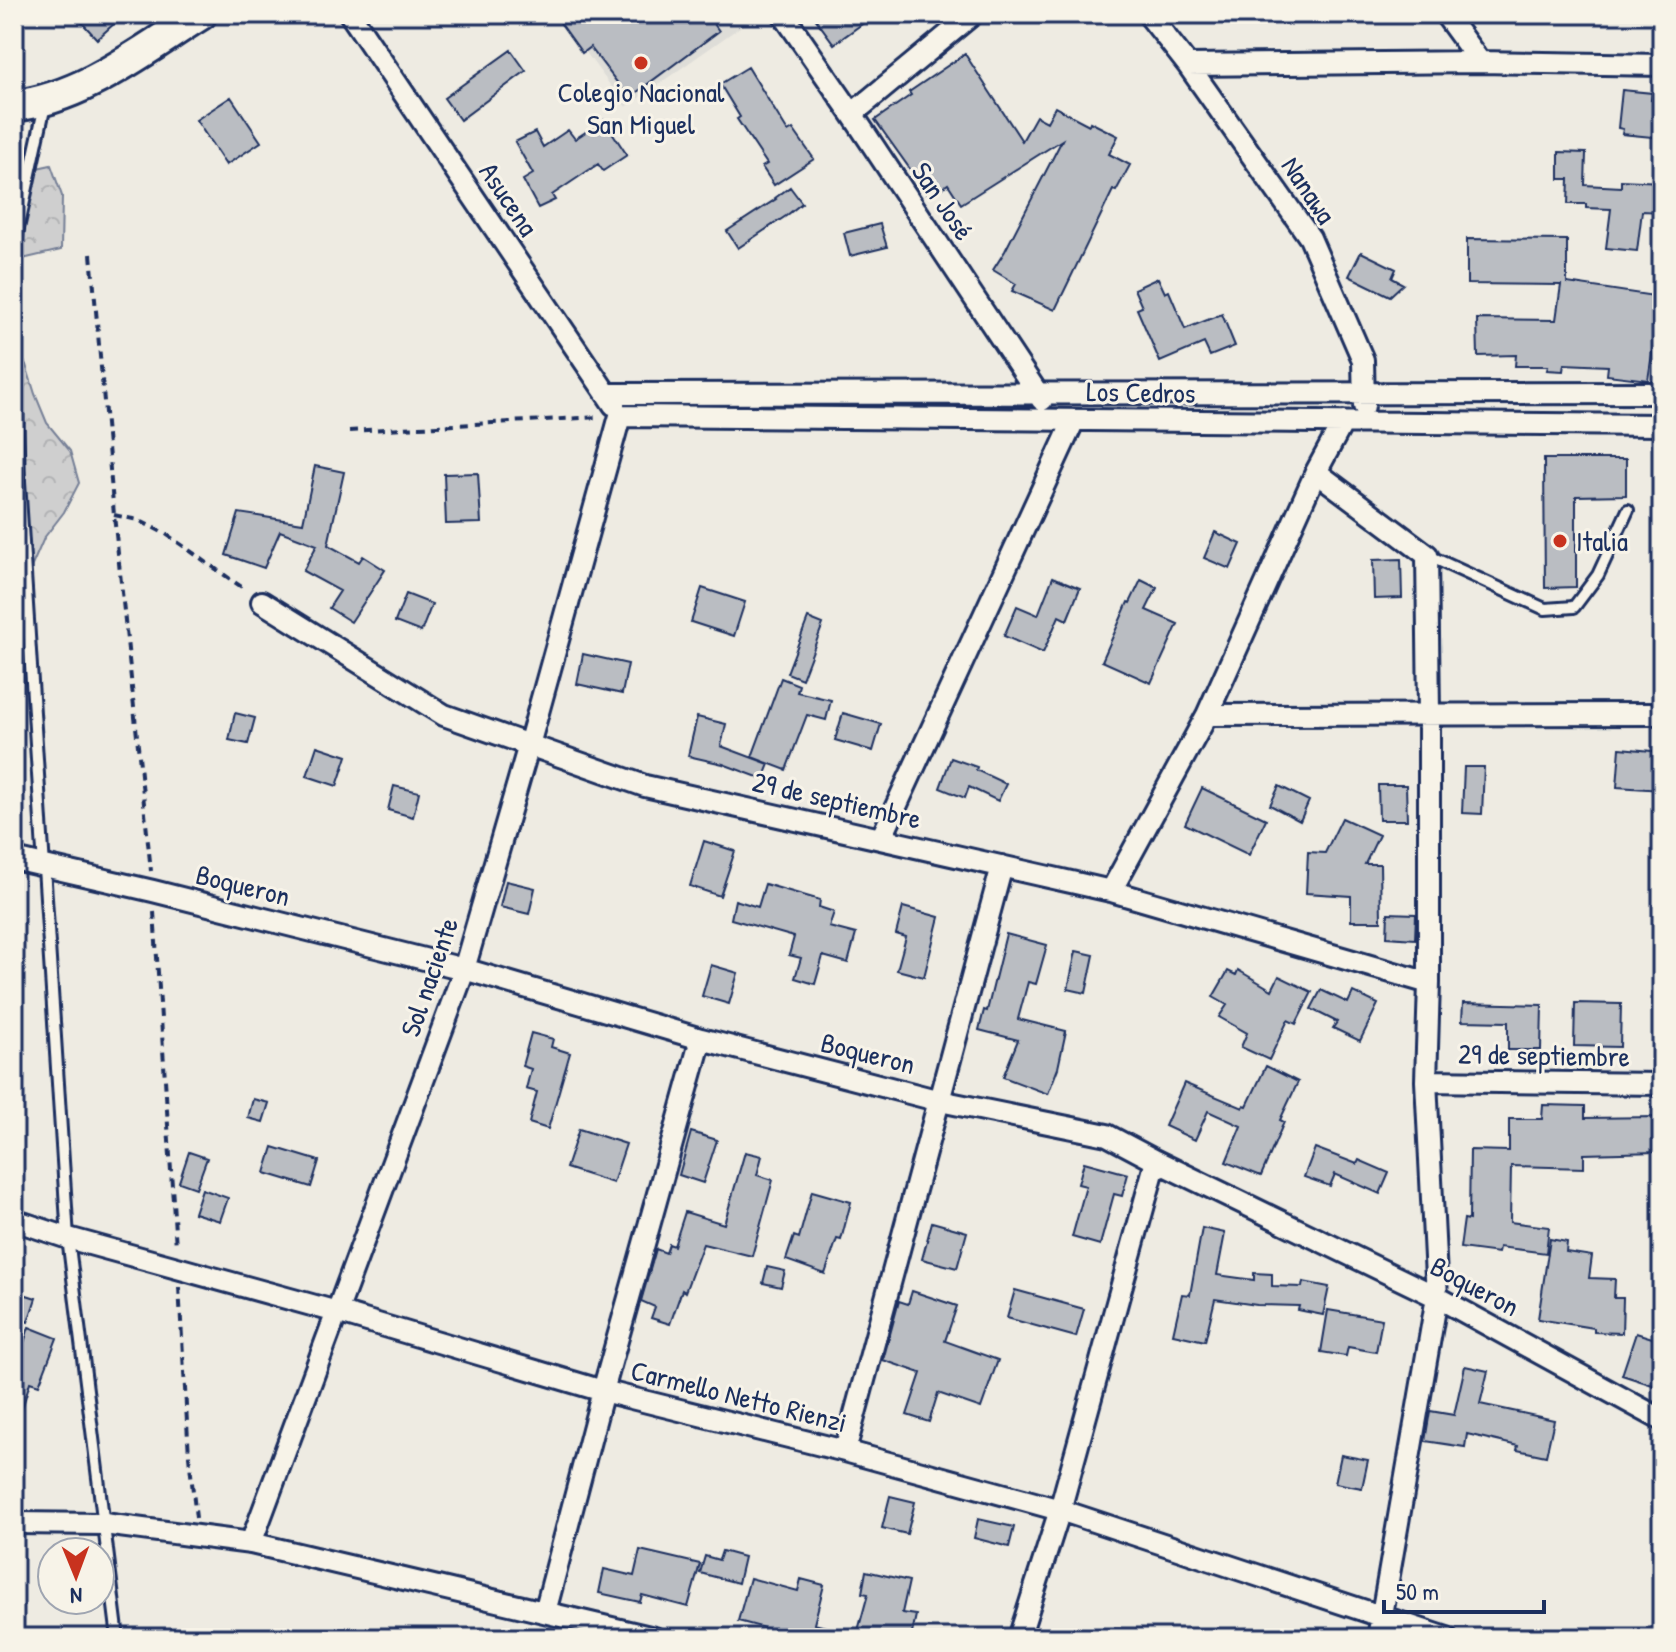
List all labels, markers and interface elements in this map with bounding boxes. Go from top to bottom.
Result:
marker: Colegio Nacional San Miguel [632,54,650,72]
place label: Colegio Nacional San Miguel [557,73,725,143]
street label: Nanawa [1273,149,1345,231]
street label: Asucena [471,155,547,243]
street label: San José [903,155,983,247]
street label: Los Cedros [1086,372,1196,412]
place label: Italia [1576,522,1628,560]
marker: Italia [1551,532,1569,550]
street label: 29 de septiembre [749,762,925,838]
street label: Boqueron [192,855,294,915]
street label: Sol naciente [391,912,467,1042]
street label: Boqueron [817,1023,919,1083]
street label: 29 de septiembre [1458,1035,1630,1075]
street label: Boqueron [1424,1247,1526,1325]
street label: Carmello Netto Rienzi [627,1351,851,1441]
north arrow [36,1536,116,1616]
scale bar [1384,1564,1544,1614]
text: 50 m [1396,1575,1439,1607]
text: N [70,1581,82,1611]

